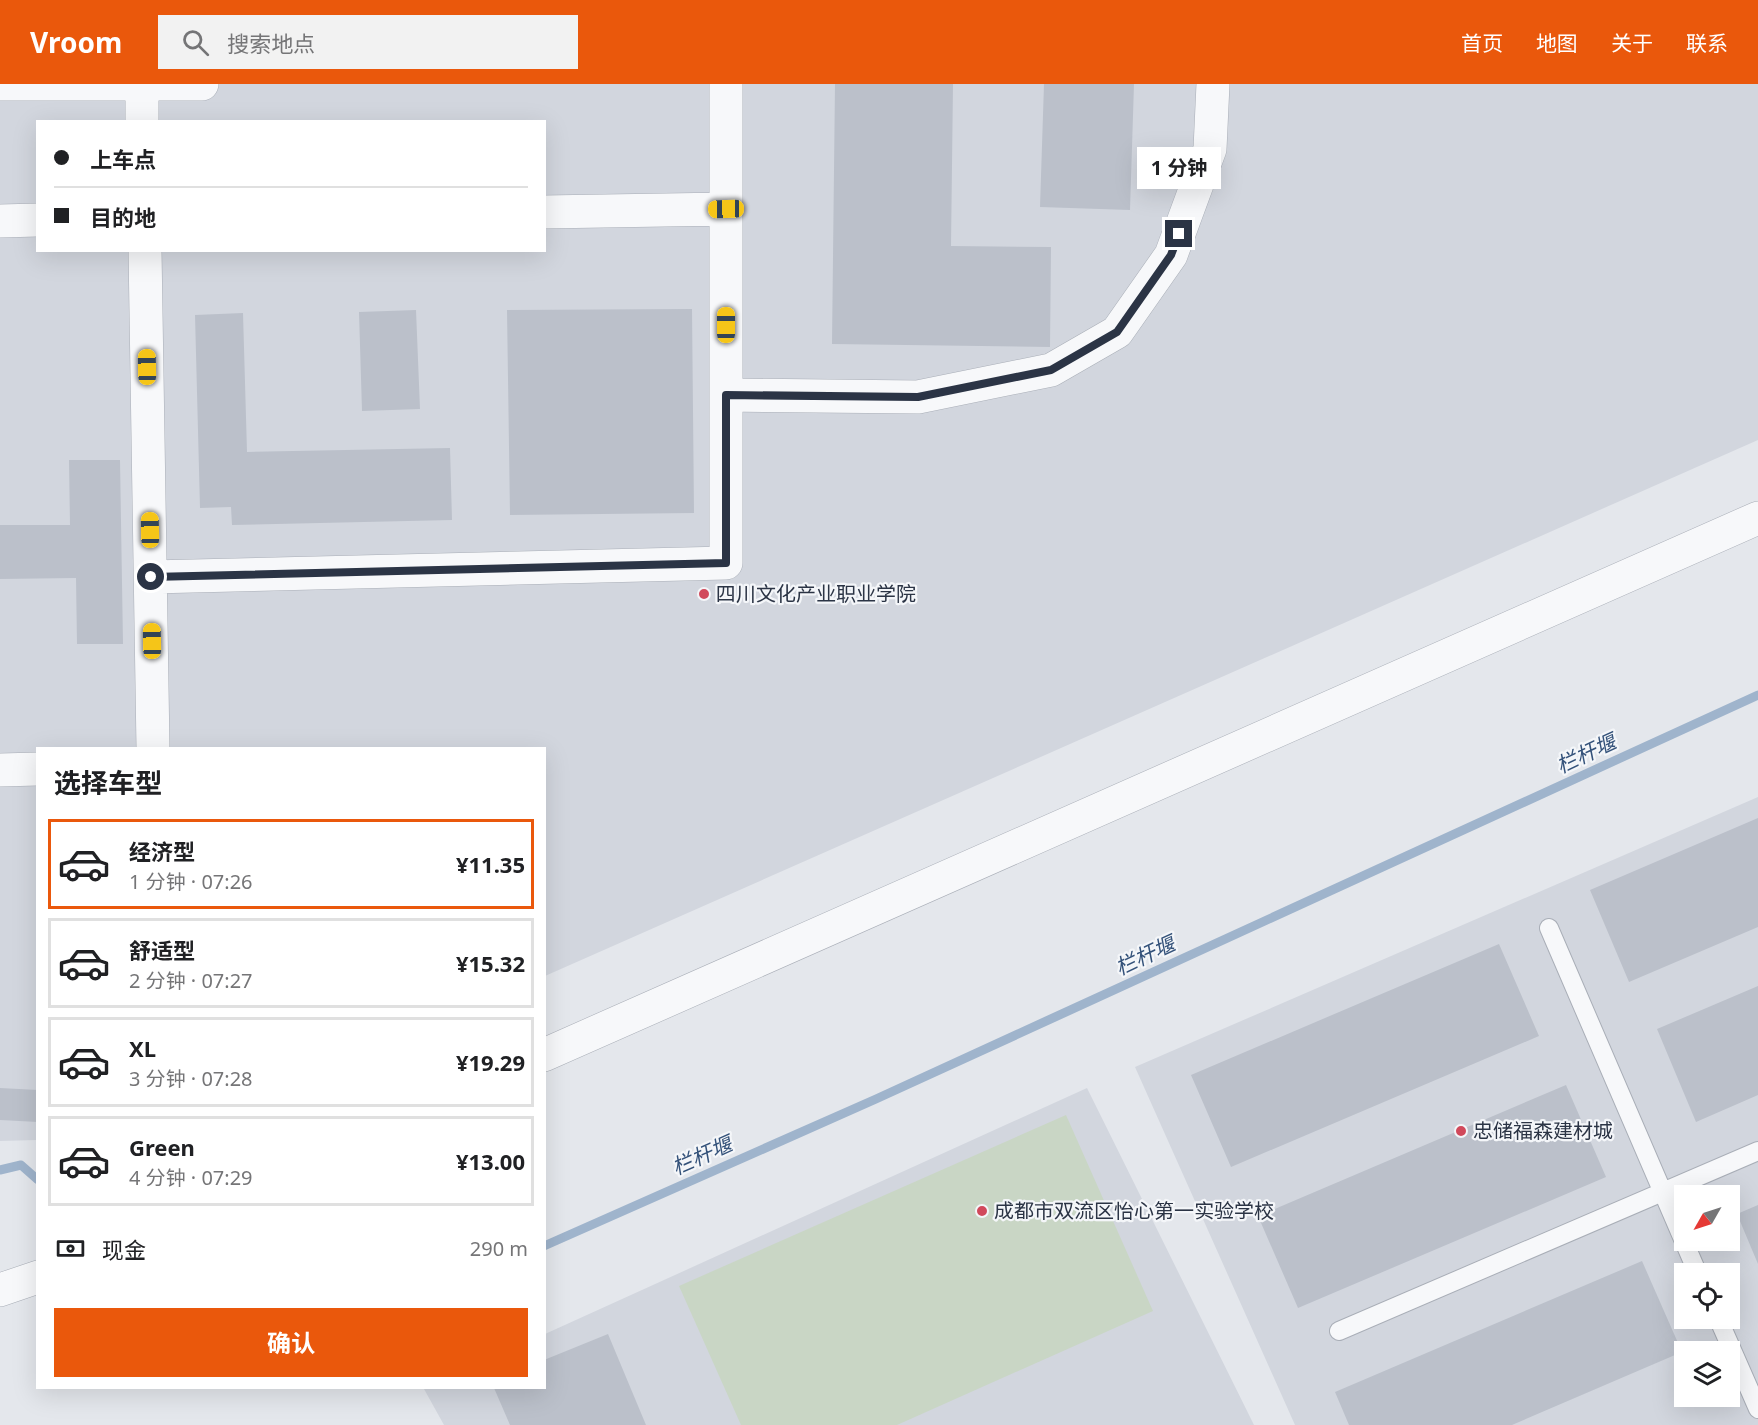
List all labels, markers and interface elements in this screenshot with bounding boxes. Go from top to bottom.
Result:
search box [158,15,578,69]
text: Vroom [30,23,122,61]
icon: search [179,26,212,59]
text: 搜索地点 [227,28,315,58]
text: 首页 [1461,29,1503,57]
text: 地图 [1536,29,1578,57]
text: 关于 [1611,29,1653,57]
text: 联系 [1686,29,1728,57]
text: 上车点 [90,144,156,174]
callout: 1 分钟 [1137,147,1221,189]
text: 1 分钟 [1151,154,1207,181]
car [708,200,744,218]
text: 目的地 [90,202,156,232]
route end [1165,220,1192,247]
car [717,307,735,343]
car [138,349,156,385]
car [141,512,159,548]
route start [137,563,164,590]
place label: 四川文化产业职业学院 [716,580,916,607]
marker: 四川文化产业职业学院 [697,587,711,601]
car [143,623,161,659]
water label: 栏杆堰 [1551,726,1623,779]
text: 选择车型 [54,764,162,801]
text: 经济型 [129,836,195,866]
icon: car [57,837,111,891]
text: ¥11.35 [456,849,525,879]
text: 1 分钟 · 07:26 [129,868,253,895]
water label: 栏杆堰 [1110,928,1182,981]
text: 舒适型 [129,935,195,965]
icon: car [57,936,111,990]
text: ¥15.32 [456,948,525,978]
text: 2 分钟 · 07:27 [129,967,253,994]
text: XL [129,1033,156,1063]
icon: car [57,1035,111,1089]
text: ¥19.29 [456,1047,525,1077]
text: 3 分钟 · 07:28 [129,1065,253,1092]
place label: 忠储福森建材城 [1473,1117,1613,1144]
marker: 忠储福森建材城 [1454,1124,1468,1138]
water label: 栏杆堰 [667,1128,739,1181]
text: Green [129,1132,195,1162]
icon: car [57,1134,111,1188]
text: ¥13.00 [456,1146,525,1176]
text: 4 分钟 · 07:29 [129,1164,253,1191]
north arrow [1674,1185,1740,1251]
map controls [1674,1185,1740,1407]
place label: 成都市双流区怡心第一实验学校 [994,1197,1274,1224]
marker: 成都市双流区怡心第一实验学校 [975,1204,989,1218]
icon: cash [54,1232,87,1265]
text: 现金 [102,1234,146,1264]
text: 290 m [470,1235,528,1262]
button: locate [1674,1263,1740,1329]
button: 确认 [54,1308,528,1377]
button: layers [1674,1341,1740,1407]

